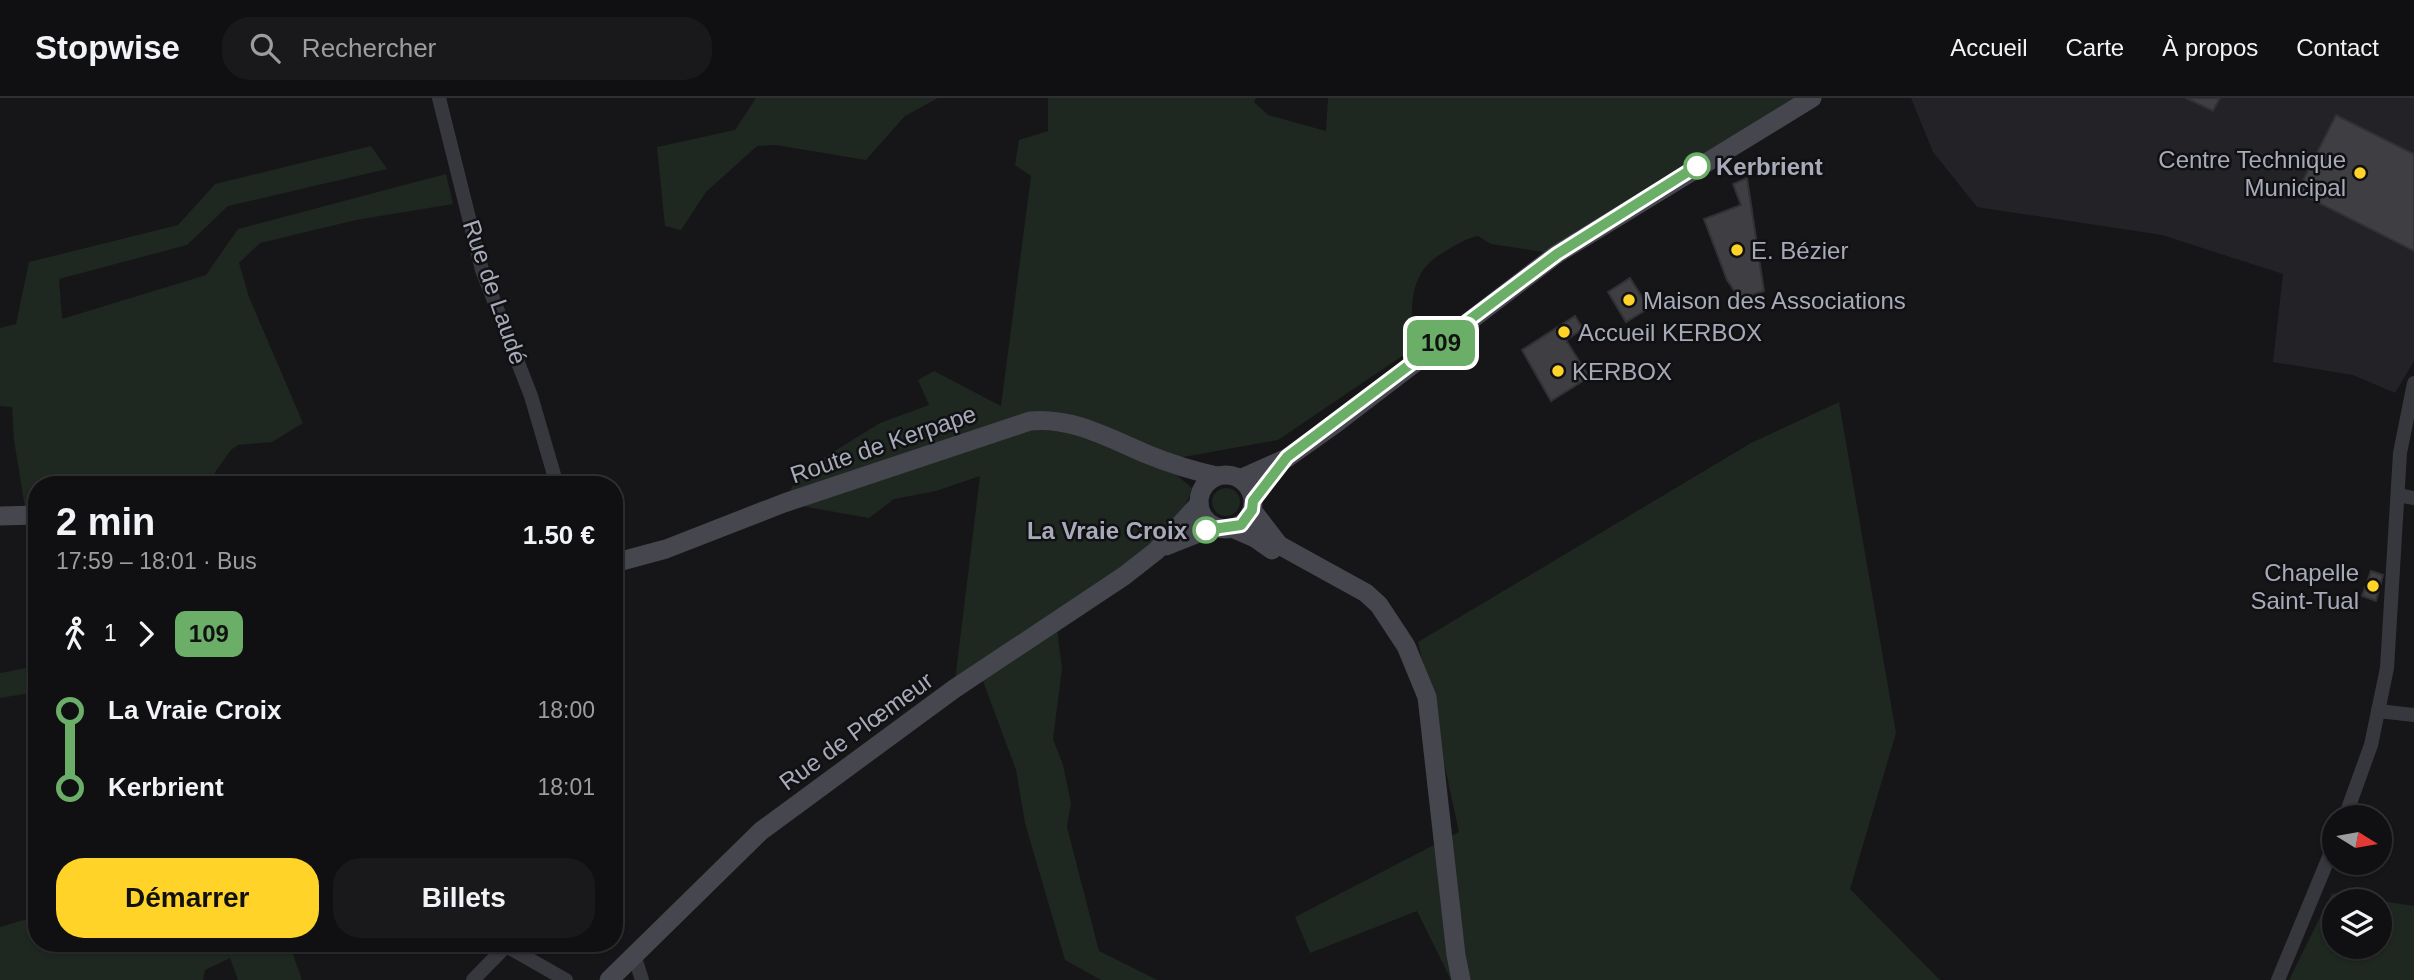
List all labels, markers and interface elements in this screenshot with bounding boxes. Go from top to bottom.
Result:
search box [222,17,712,80]
text: Stopwise [35,29,180,66]
icon: search [246,29,284,67]
text: Rechercher [302,33,436,63]
text: Accueil [1950,34,2028,61]
text: Carte [2066,34,2124,61]
text: À propos [2162,34,2258,61]
text: Contact [2296,34,2379,61]
place label: Centre Technique Municipal [2158,146,2346,201]
marker: Kerbrient [1684,153,1710,179]
place label: Kerbrient [1716,153,1823,180]
marker: Centre Technique Municipal [2352,165,2368,181]
street label: Rue de Laudé [458,216,532,368]
place label: E. Bézier [1751,237,1848,264]
marker: E. Bézier [1729,242,1745,258]
place label: Maison des Associations [1643,287,1906,314]
marker: Maison des Associations [1621,292,1637,308]
place label: Accueil KERBOX [1578,319,1762,346]
line badge: 109 [1401,320,1481,366]
marker: Accueil KERBOX [1556,324,1572,340]
text: 109 [1421,329,1461,356]
place label: KERBOX [1572,358,1672,385]
marker: KERBOX [1550,363,1566,379]
street label: Route de Kerpape [787,400,979,488]
text: 2 min [56,501,155,543]
place label: La Vraie Croix [1027,517,1188,544]
marker: La Vraie Croix [1193,517,1219,543]
text: 1.50 € [523,520,595,550]
text: 17:59 – 18:01 · Bus [56,548,257,574]
place label: Chapelle Saint-Tual [2251,559,2359,614]
marker: Chapelle Saint-Tual [2365,578,2381,594]
icon: walk [56,615,94,653]
icon: forward [127,615,165,653]
text: 1 [104,620,117,646]
text: 109 [189,620,229,647]
street label: Rue de Plœmeur [774,666,938,796]
text: La Vraie Croix [108,695,281,725]
text: 18:00 [537,697,595,723]
text: Kerbrient [108,772,224,802]
text: 18:01 [537,774,595,800]
north arrow [2322,805,2392,875]
map controls [2322,805,2392,959]
button: Démarrer [56,858,319,938]
button: Billets [333,858,595,938]
button: layers [2322,889,2392,959]

